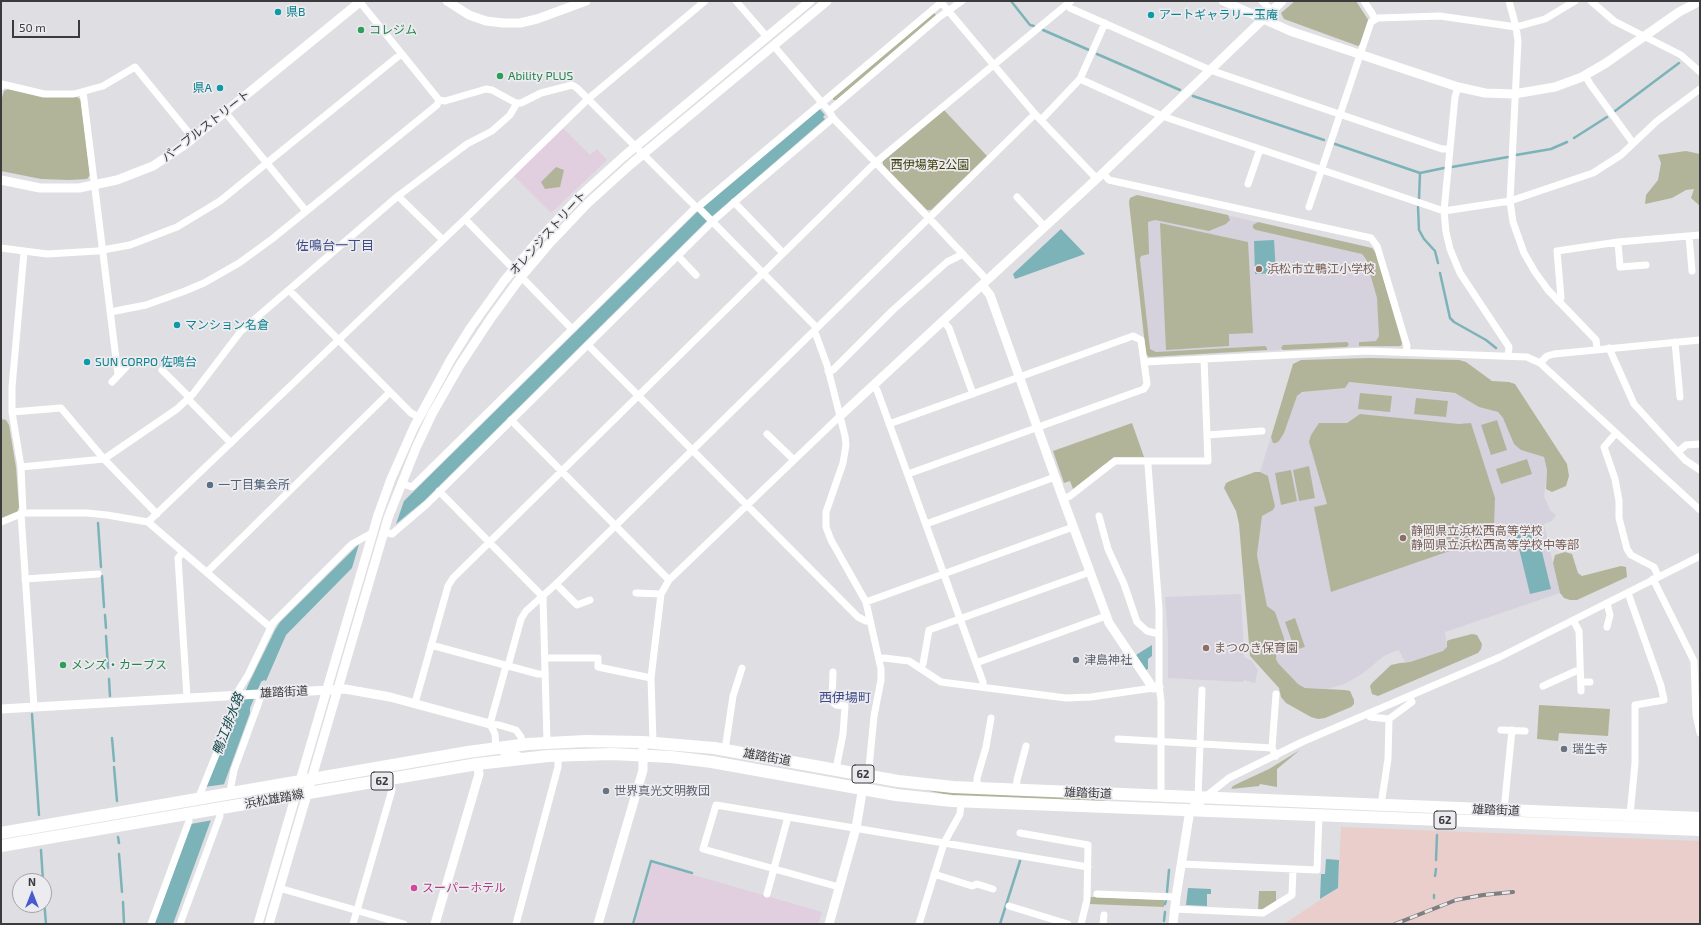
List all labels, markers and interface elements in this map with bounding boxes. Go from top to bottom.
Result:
place label: 県B [286,5,305,19]
marker: 県B [273,7,283,17]
place label: アートギャラリー玉庵 [1159,8,1278,22]
marker: アートギャラリー玉庵 [1146,10,1156,20]
scale bar [14,12,82,38]
text: 50 m [19,20,46,34]
place label: コレジム [369,23,417,37]
marker: コレジム [356,25,366,35]
place label: Ability PLUS [508,69,573,83]
marker: Ability PLUS [495,71,505,81]
place label: 県A [193,81,212,95]
marker: 県A [215,83,225,93]
street label: パープルストリート [159,87,253,165]
park label: 西伊場第2公園 [891,158,969,172]
street label: オレンジストリート [507,188,589,278]
district label: 佐鳴台一丁目 [296,238,374,254]
place label: 浜松市立鴨江小学校 [1267,262,1375,276]
marker: 浜松市立鴨江小学校 [1254,264,1264,274]
place label: マンション名倉 [185,318,269,332]
marker: マンション名倉 [172,320,182,330]
place label: SUN CORPO 佐鳴台 [95,355,197,369]
marker: SUN CORPO 佐鳴台 [82,357,92,367]
place label: 一丁目集会所 [218,478,290,492]
marker: 一丁目集会所 [205,480,215,490]
place label: 静岡県立浜松西高等学校 静岡県立浜松西高等学校中等部 [1411,524,1579,552]
marker: 静岡県立浜松西高等学校 静岡県立浜松西高等学校中等部 [1398,533,1408,543]
place label: まつのき保育園 [1214,641,1298,655]
marker: まつのき保育園 [1201,643,1211,653]
place label: 津島神社 [1084,653,1132,667]
marker: 津島神社 [1071,655,1081,665]
place label: メンズ・カーブス [71,658,167,672]
marker: メンズ・カーブス [58,660,68,670]
street label: 雄踏街道 [260,684,308,700]
district label: 西伊場町 [819,690,871,706]
water label: 鴨江排水路 [209,691,247,757]
place label: 瑞生寺 [1572,742,1608,756]
marker: 瑞生寺 [1559,744,1569,754]
street label: 雄踏街道 [742,746,792,768]
road number: 62 [852,765,874,783]
road number: 62 [371,772,393,790]
place label: 世界真光文明教団 [614,784,710,798]
street label: 雄踏街道 [1064,785,1112,801]
marker: 世界真光文明教団 [601,786,611,796]
street label: 浜松雄踏線 [243,787,305,811]
street label: 雄踏街道 [1472,802,1520,818]
road number: 62 [1434,811,1456,829]
north arrow [12,873,52,913]
text: N [28,875,36,888]
place label: スーパーホテル [422,881,506,895]
marker: スーパーホテル [409,883,419,893]

